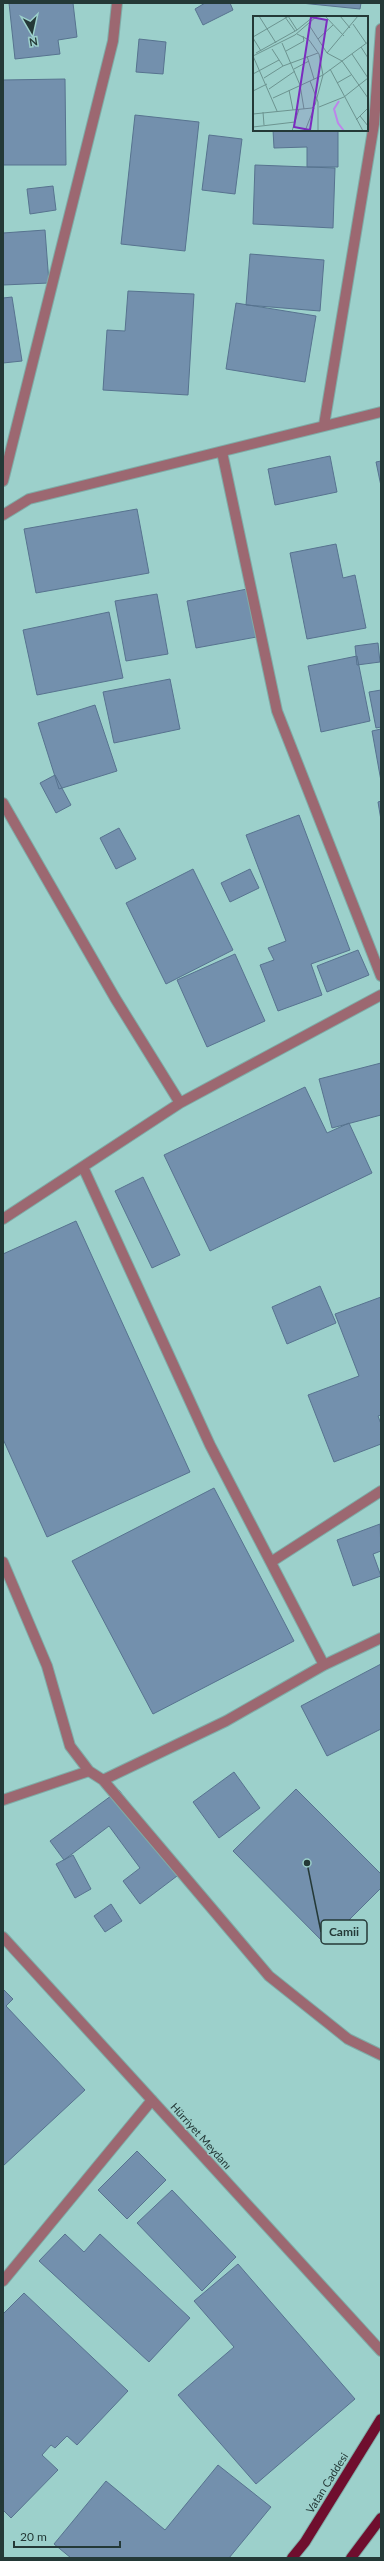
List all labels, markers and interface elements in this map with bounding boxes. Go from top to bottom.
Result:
north arrow [12,12,52,52]
inset map [253,16,368,131]
text: N [28,35,39,49]
callout: Camii [321,1920,367,1944]
text: Camii [329,1924,359,1939]
street label: Hürriyet Meydanı [168,2100,235,2172]
street label: Vatan Caddesi [303,2450,350,2515]
scale bar [14,2523,120,2549]
text: 20 m [20,2529,47,2544]

